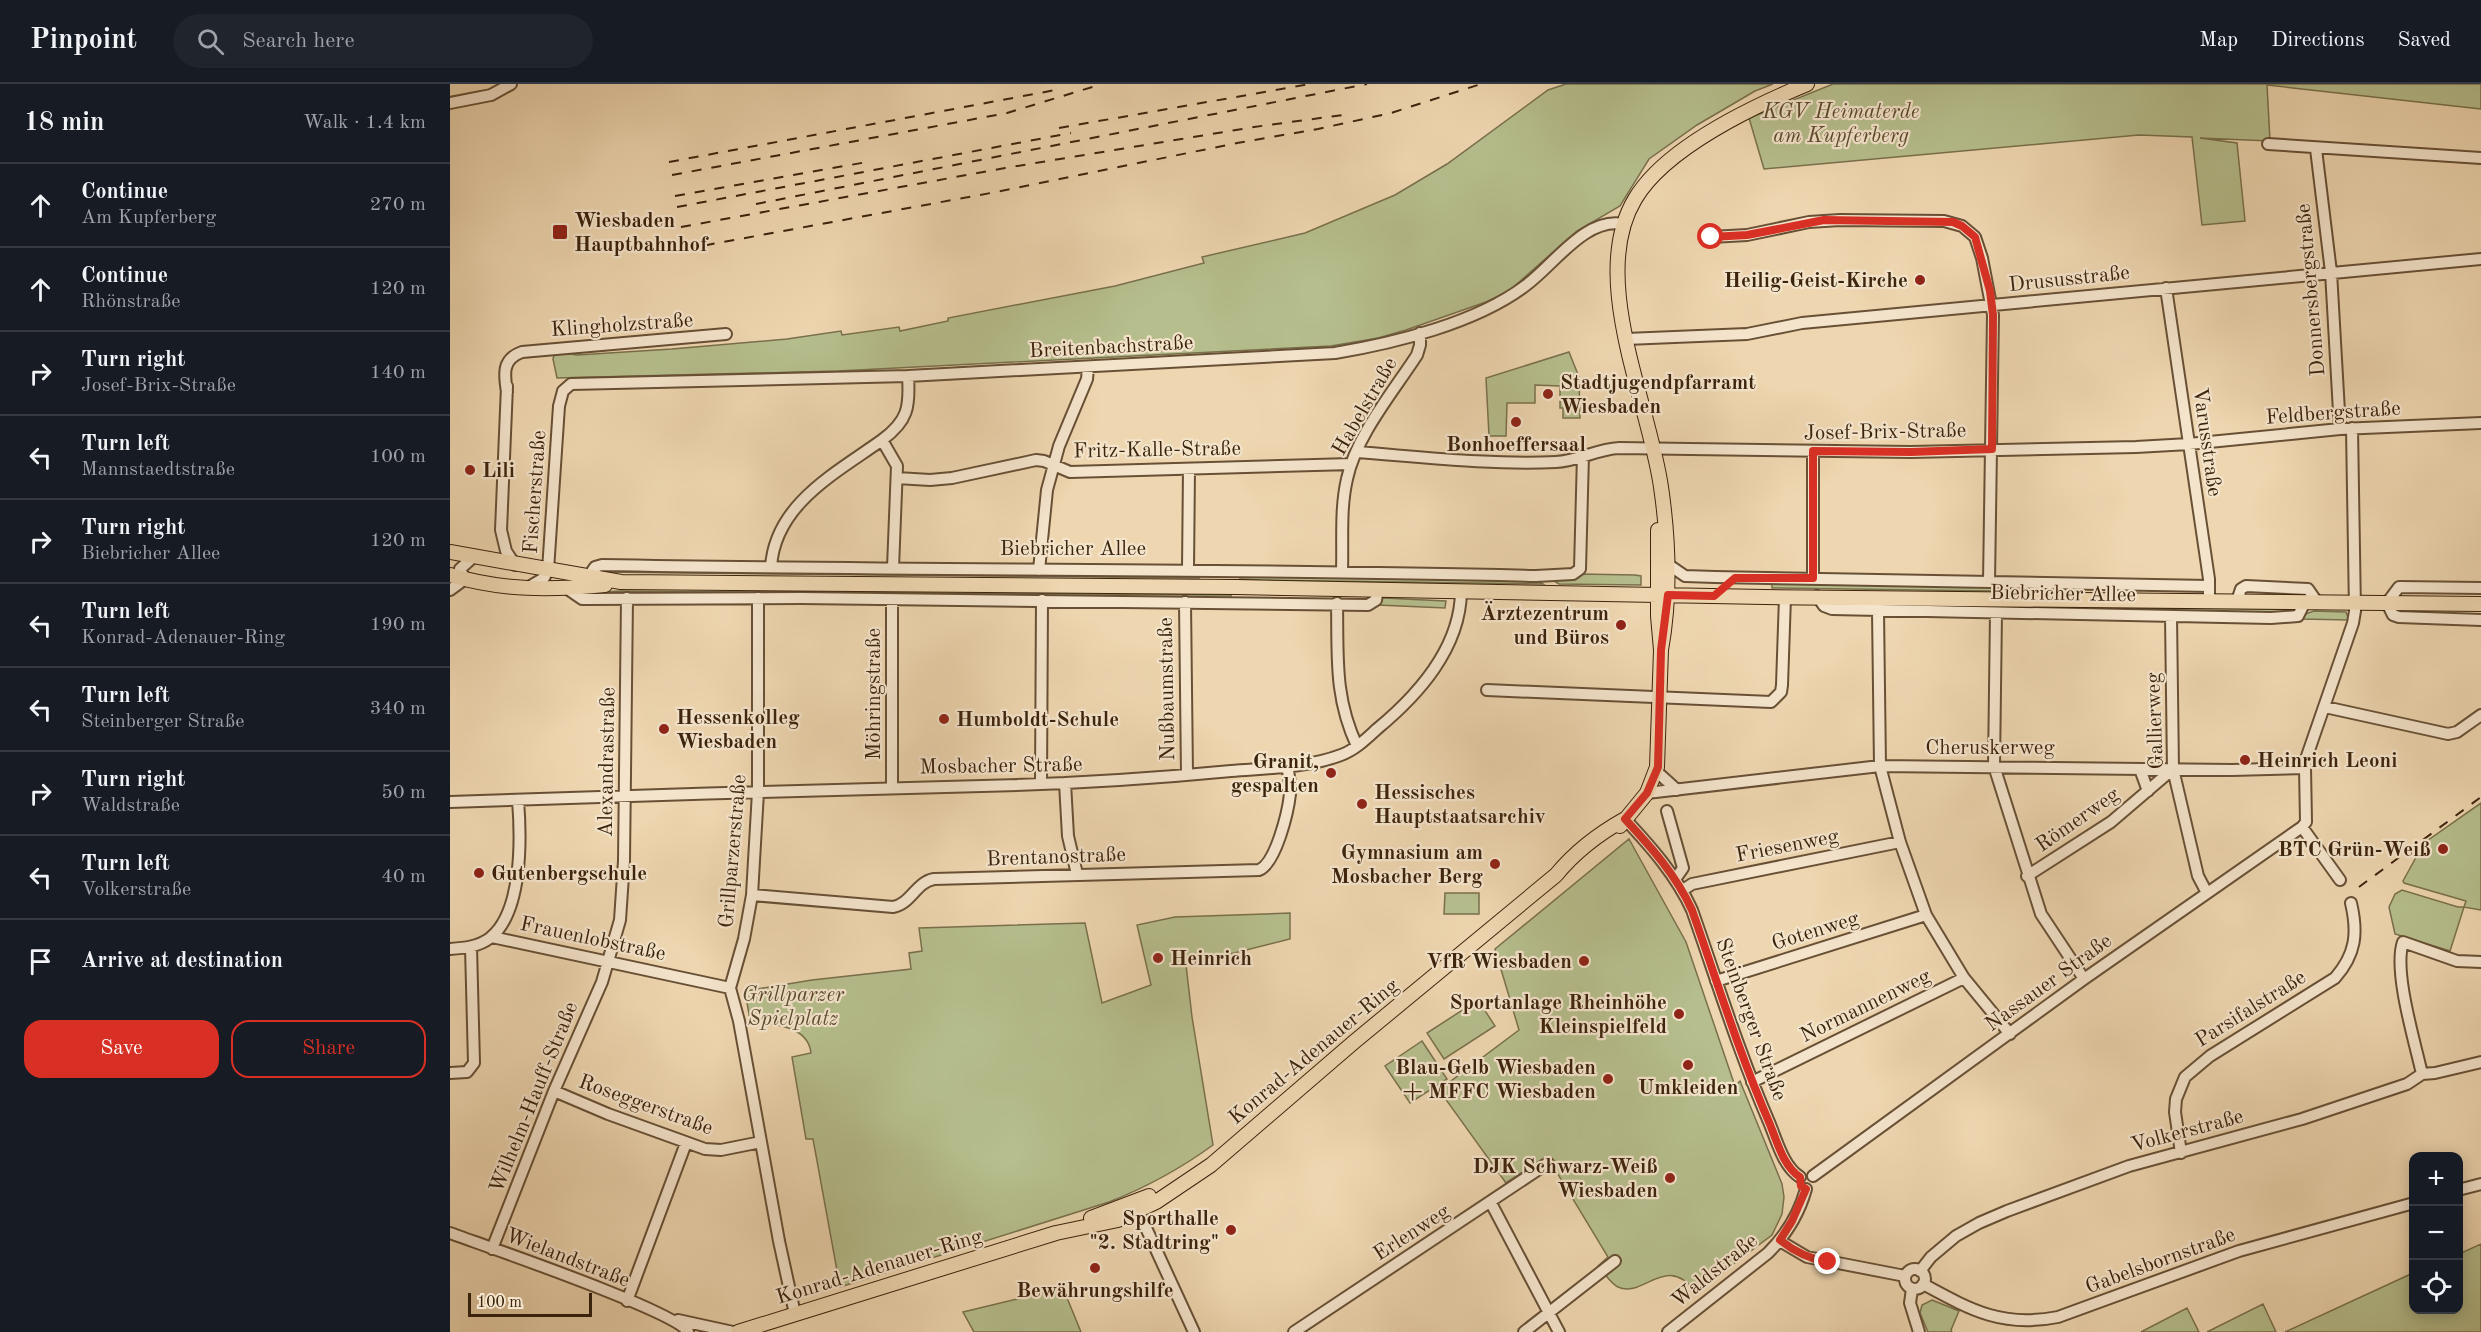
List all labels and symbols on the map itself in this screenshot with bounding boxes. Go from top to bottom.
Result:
park label: KGV Heimaterde am Kupferberg [1762,102,1919,147]
street label: Donnersbergstraße [2293,203,2330,377]
place label: Wiesbaden Hauptbahnhof [574,211,709,256]
marker: Wiesbaden Hauptbahnhof [551,223,569,241]
route start [1697,223,1723,249]
street label: Drususstraße [2007,263,2131,296]
place label: Heilig-Geist-Kirche [1724,271,1908,292]
marker: Heilig-Geist-Kirche [1913,273,1927,287]
street label: Klingholzstraße [550,310,694,341]
street label: Breitenbachstraße [1028,333,1194,362]
street label: Habelstraße [1329,354,1402,459]
place label: Stadtjugendpfarramt Wiesbaden [1560,373,1756,418]
street label: Varusstraße [2188,386,2225,498]
marker: Stadtjugendpfarramt Wiesbaden [1541,387,1555,401]
street label: Feldbergstraße [2265,398,2401,429]
marker: Bonhoeffersaal [1509,415,1523,429]
street label: Josef-Brix-Straße [1803,421,1967,444]
street label: Fischerstraße [521,430,550,555]
place label: Bonhoeffersaal [1446,435,1586,456]
street label: Fritz-Kalle-Straße [1073,439,1241,462]
place label: Lili [482,461,515,482]
marker: Lili [463,463,477,477]
street label: Biebricher Allee [1000,539,1146,560]
street label: Biebricher Allee [1990,583,2136,606]
place label: Ärztezentrum und Büros [1480,601,1609,649]
street label: Nußbaumstraße [1156,617,1179,761]
marker: Ärztezentrum und Büros [1614,618,1628,632]
street label: Möhringstraße [864,628,885,760]
street label: Gallierweg [2143,671,2168,770]
street label: Alexandrastraße [596,687,619,837]
place label: Hessenkolleg Wiesbaden [676,708,800,753]
place label: Humboldt-Schule [956,710,1119,731]
marker: Humboldt-Schule [937,712,951,726]
marker: Hessenkolleg Wiesbaden [657,722,671,736]
street label: Cheruskerweg [1925,738,2055,759]
place label: Heinrich Leoni [2257,751,2397,772]
place label: Granit, gespalten [1231,752,1319,797]
marker: Heinrich Leoni [2238,753,2252,767]
street label: Mosbacher Straße [919,755,1083,778]
marker: Granit, gespalten [1324,766,1338,780]
street label: Grillparzerstraße [716,773,751,929]
place label: Hessisches Hauptstaatsarchiv [1374,783,1546,828]
street label: Römerweg [2032,784,2124,857]
marker: Hessisches Hauptstaatsarchiv [1355,797,1369,811]
street label: Friesenweg [1734,826,1841,867]
place label: BTC Grün-Weiß [2278,840,2431,861]
marker: BTC Grün-Weiß [2436,842,2450,856]
place label: Gymnasium am Mosbacher Berg [1331,843,1483,888]
street label: Brentanostraße [986,845,1126,870]
marker: Gymnasium am Mosbacher Berg [1488,857,1502,871]
place label: Gutenbergschule [491,864,647,885]
marker: Gutenbergschule [472,866,486,880]
street label: Gotenweg [1769,908,1862,955]
street label: Frauenlobstraße [518,914,667,965]
street label: Nassauer Straße [1982,930,2116,1036]
street label: Steinberger Straße [1711,935,1790,1104]
place label: Heinrich [1170,949,1252,970]
marker: Heinrich [1151,951,1165,965]
place label: VfR Wiesbaden [1426,952,1572,973]
marker: VfR Wiesbaden [1577,954,1591,968]
street label: Normannenweg [1797,965,1935,1047]
street label: Parsifalstraße [2192,967,2310,1052]
street label: Konrad-Adenauer-Ring [1225,975,1403,1129]
park label: Grillparzer Spielplatz [742,985,845,1030]
place label: Sportanlage Rheinhöhe Kleinspielfeld [1449,993,1667,1038]
street label: Wilhelm-Hauff-Straße [486,999,582,1196]
marker: Sportanlage Rheinhöhe Kleinspielfeld [1672,1007,1686,1021]
place label: Blau-Gelb Wiesbaden + MFFC Wiesbaden [1395,1058,1596,1103]
marker: Umkleiden [1681,1058,1695,1072]
street label: Roseggerstraße [575,1071,715,1139]
marker: Blau-Gelb Wiesbaden + MFFC Wiesbaden [1601,1072,1615,1086]
place label: Umkleiden [1638,1078,1738,1099]
street label: Volkerstraße [2129,1106,2246,1157]
place label: DJK Schwarz-Weiß Wiesbaden [1472,1157,1658,1202]
marker: DJK Schwarz-Weiß Wiesbaden [1663,1171,1677,1185]
street label: Erlenweg [1370,1201,1454,1266]
place label: Sporthalle "2. Stadtring" [1090,1209,1219,1254]
marker: Sporthalle "2. Stadtring" [1224,1223,1238,1237]
street label: Wielandstraße [502,1225,633,1292]
street label: Gabelsbornstraße [2083,1225,2238,1298]
street label: Konrad-Adenauer-Ring [774,1226,986,1309]
street label: Waldstraße [1668,1230,1762,1312]
route end [1814,1248,1840,1274]
marker: Bewährungshilfe [1088,1261,1102,1275]
place label: Bewährungshilfe [1016,1281,1174,1302]
scale bar [468,1290,592,1318]

